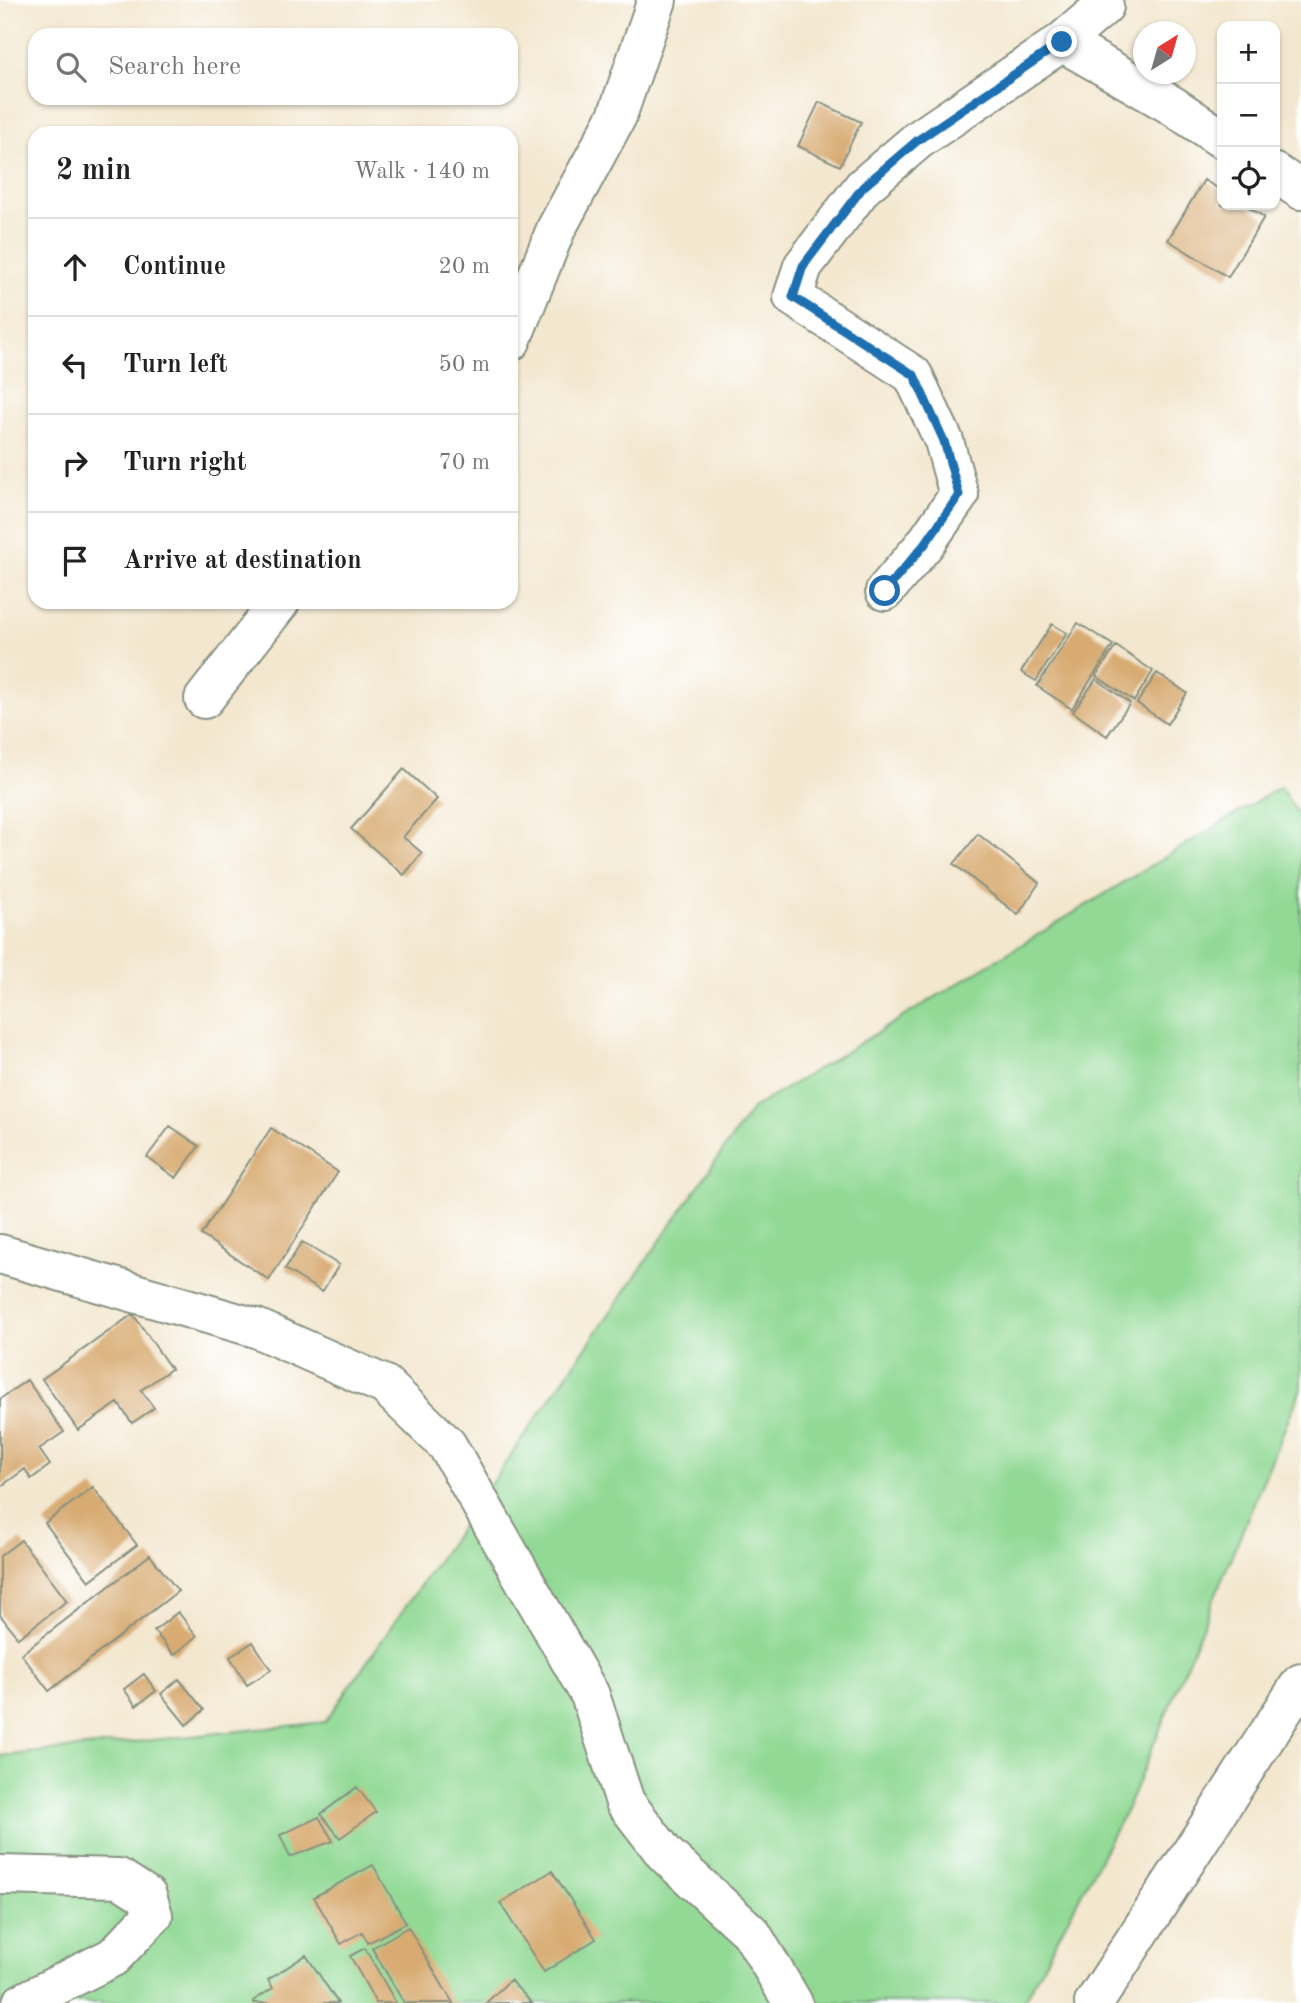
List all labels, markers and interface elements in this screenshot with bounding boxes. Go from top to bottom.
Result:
north arrow [1133,21,1196,84]
map controls [1217,21,1280,210]
button: + [1217,21,1280,84]
route end [1046,26,1077,57]
search box [28,28,518,105]
icon: search [52,48,90,86]
text: Search here [108,54,241,80]
button: − [1217,84,1280,147]
button: locate [1217,147,1280,210]
text: 2 min [56,156,131,186]
text: Walk · 140 m [354,160,490,183]
icon: ahead [56,248,94,286]
text: Continue [123,254,226,280]
text: 20 m [439,255,490,278]
icon: left [56,346,94,384]
text: Turn left [123,352,228,378]
text: 50 m [439,353,490,376]
icon: right [56,444,94,482]
text: Turn right [123,450,246,476]
text: 70 m [439,451,490,474]
icon: arrive [56,542,94,580]
text: Arrive at destination [123,548,362,574]
route start [869,575,900,606]

